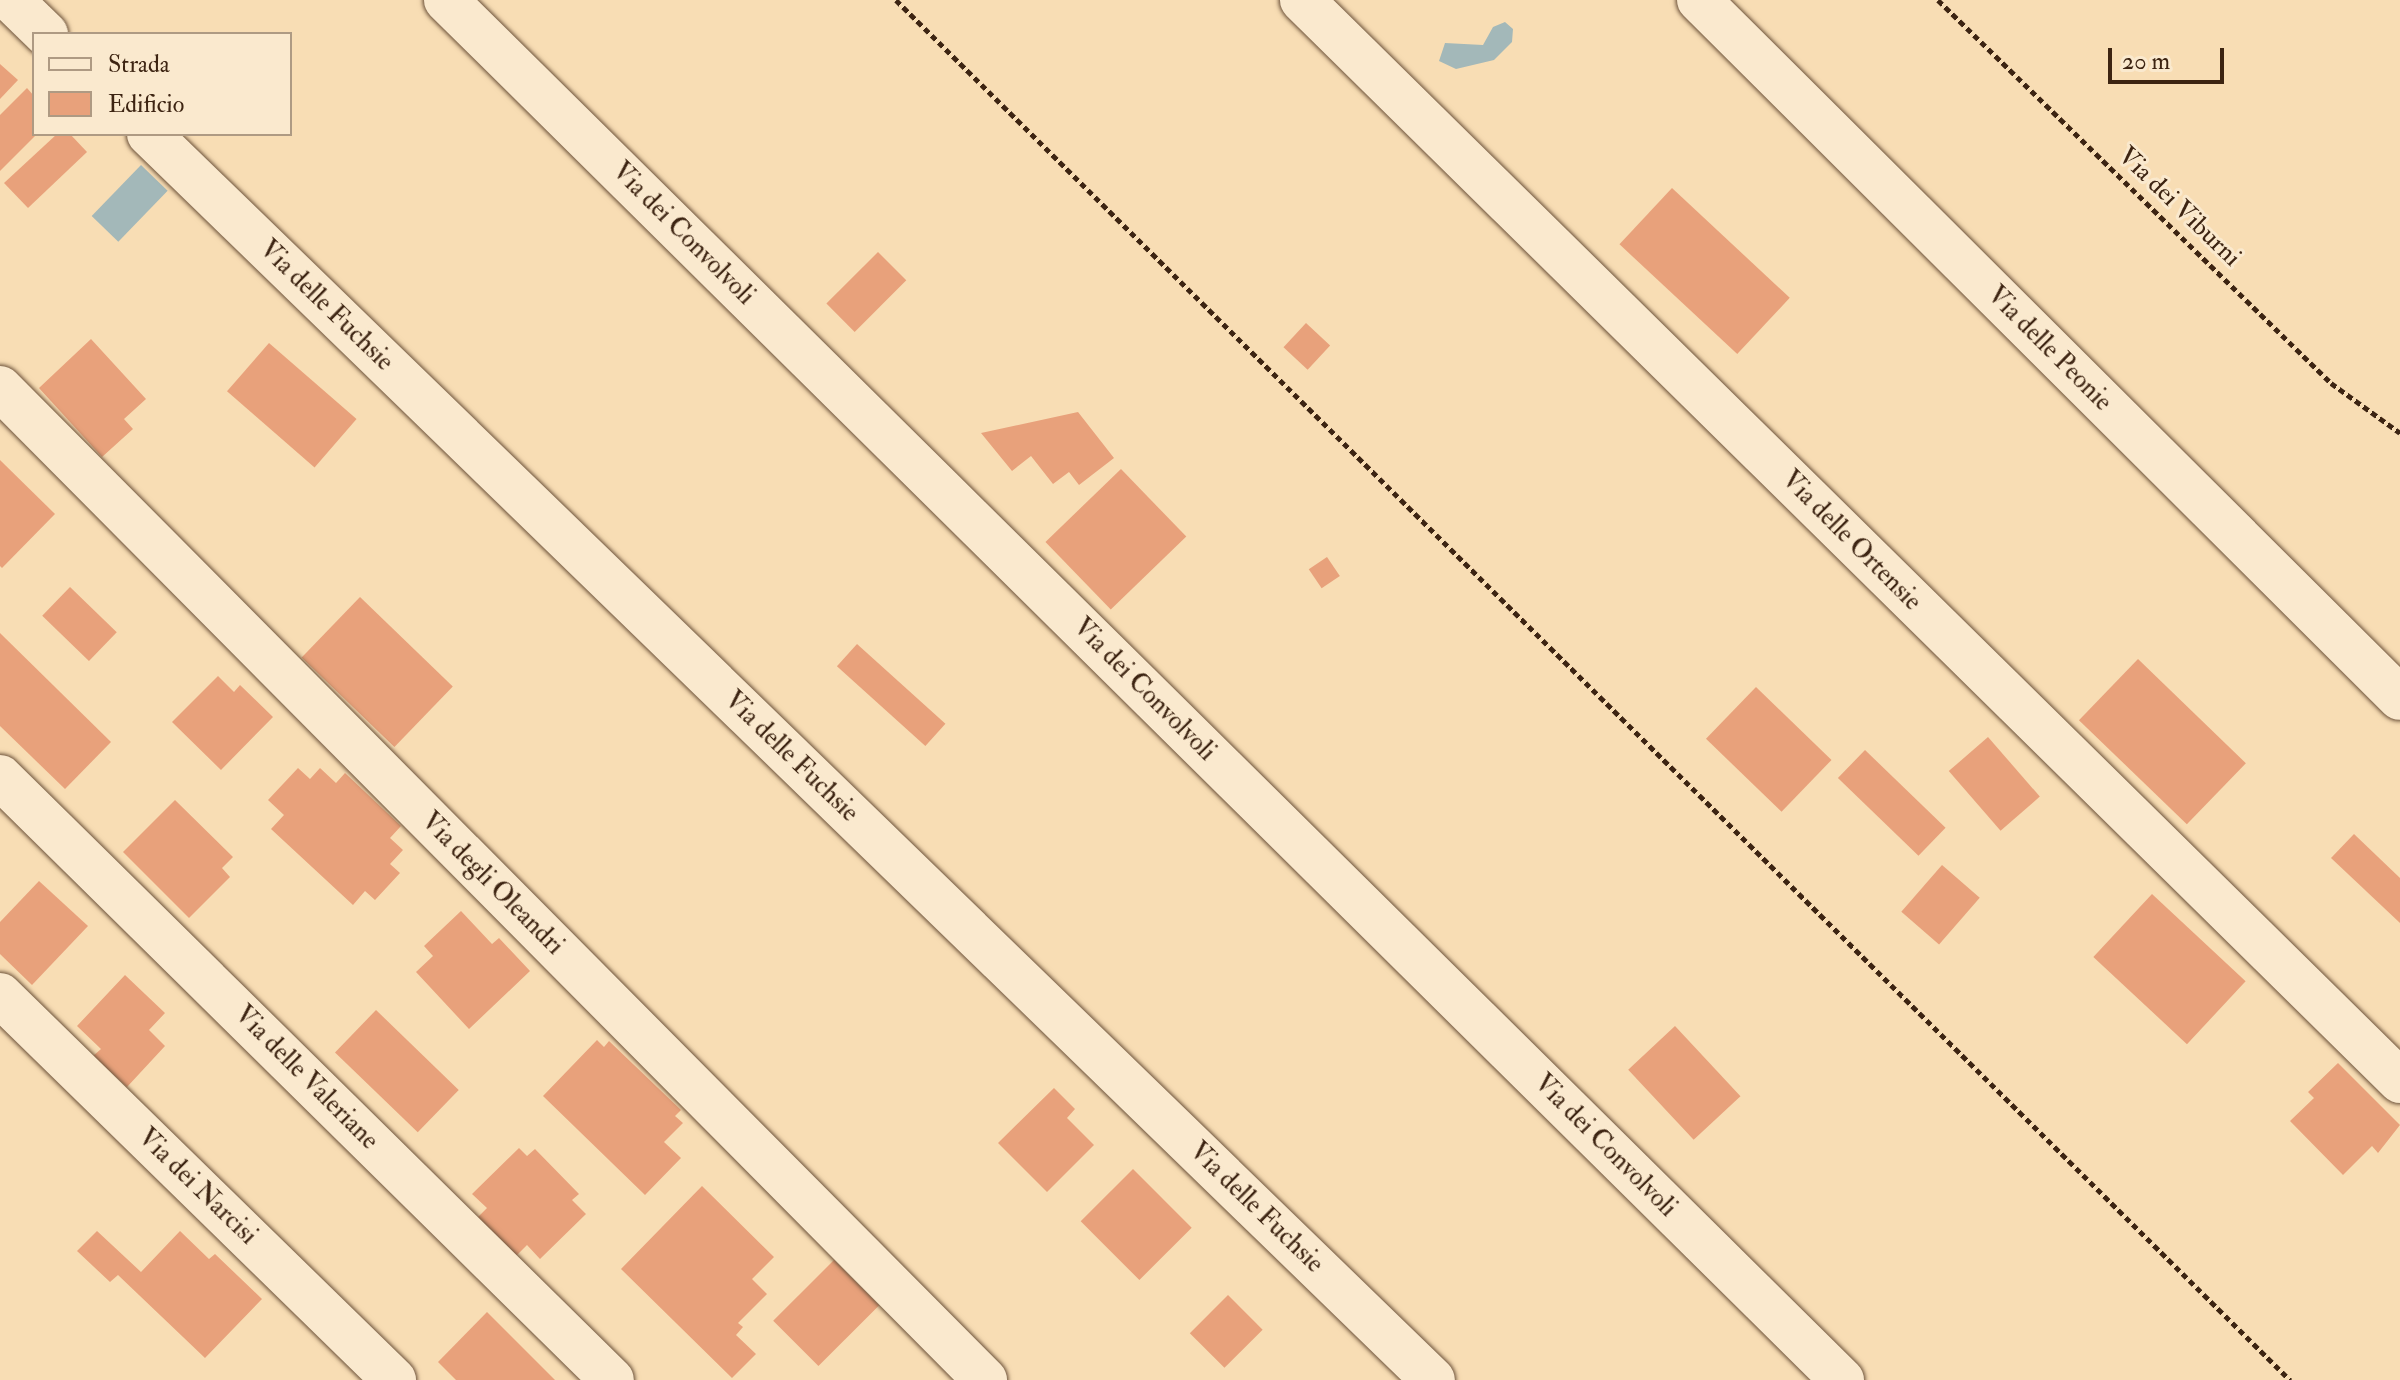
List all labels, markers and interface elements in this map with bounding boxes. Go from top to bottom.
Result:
legend [32,32,292,136]
scale bar [2112,32,2228,82]
text: 20 m [2122,46,2170,77]
text: Strada [108,49,170,80]
text: Edificio [108,89,184,120]
street label: Via dei Viburni [2111,141,2247,273]
street label: Via dei Convolvoli [605,156,761,312]
street label: Via delle Fuchsie [252,234,400,378]
street label: Via delle Peonie [1980,280,2118,418]
street label: Via delle Ortensie [1775,465,1927,617]
street label: Via dei Convolvoli [1066,612,1222,768]
street label: Via delle Fuchsie [717,685,865,829]
street label: Via degli Oleandri [414,806,570,962]
street label: Via delle Valeriane [228,1000,384,1156]
street label: Via dei Convolvoli [1527,1068,1683,1224]
street label: Via dei Narcisi [131,1122,263,1252]
street label: Via delle Fuchsie [1182,1136,1330,1280]

